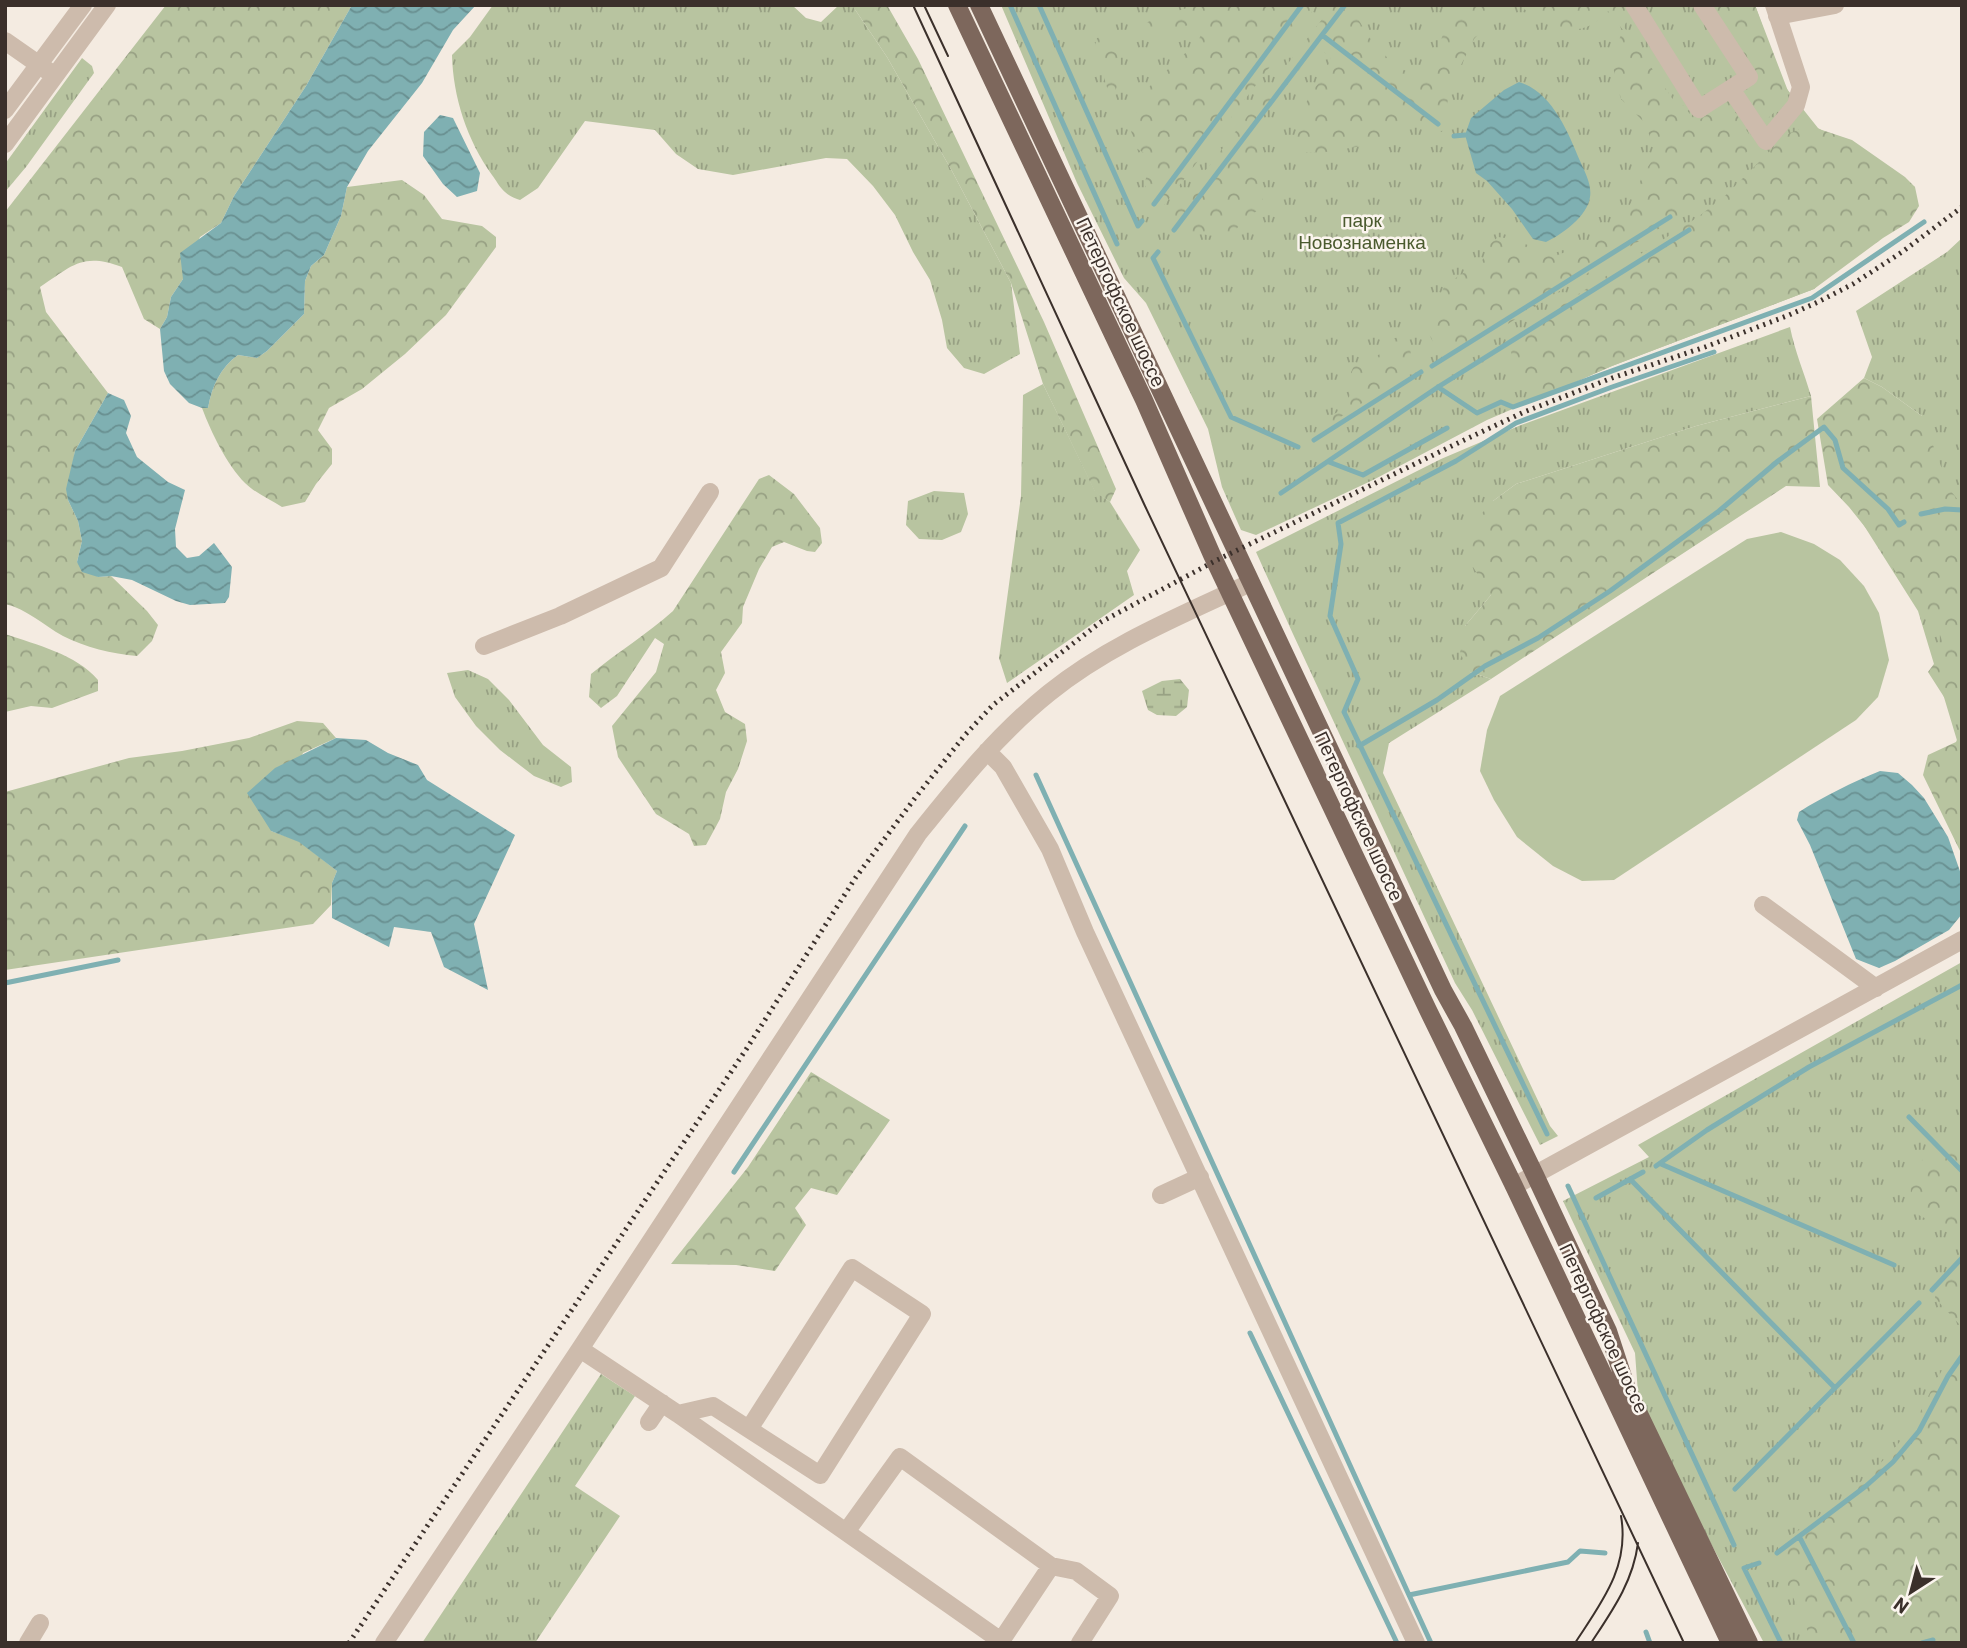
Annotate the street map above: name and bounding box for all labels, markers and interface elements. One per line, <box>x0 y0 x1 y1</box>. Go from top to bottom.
park label: парк Новознаменка <box>1298 208 1426 253</box>
street label: Петергофское шоссе <box>1072 213 1171 390</box>
street label: Петергофское шоссе <box>1310 727 1409 904</box>
street label: Петергофское шоссе <box>1555 1239 1654 1416</box>
north arrow <box>1876 1557 1946 1627</box>
text: N <box>1889 1593 1913 1619</box>

